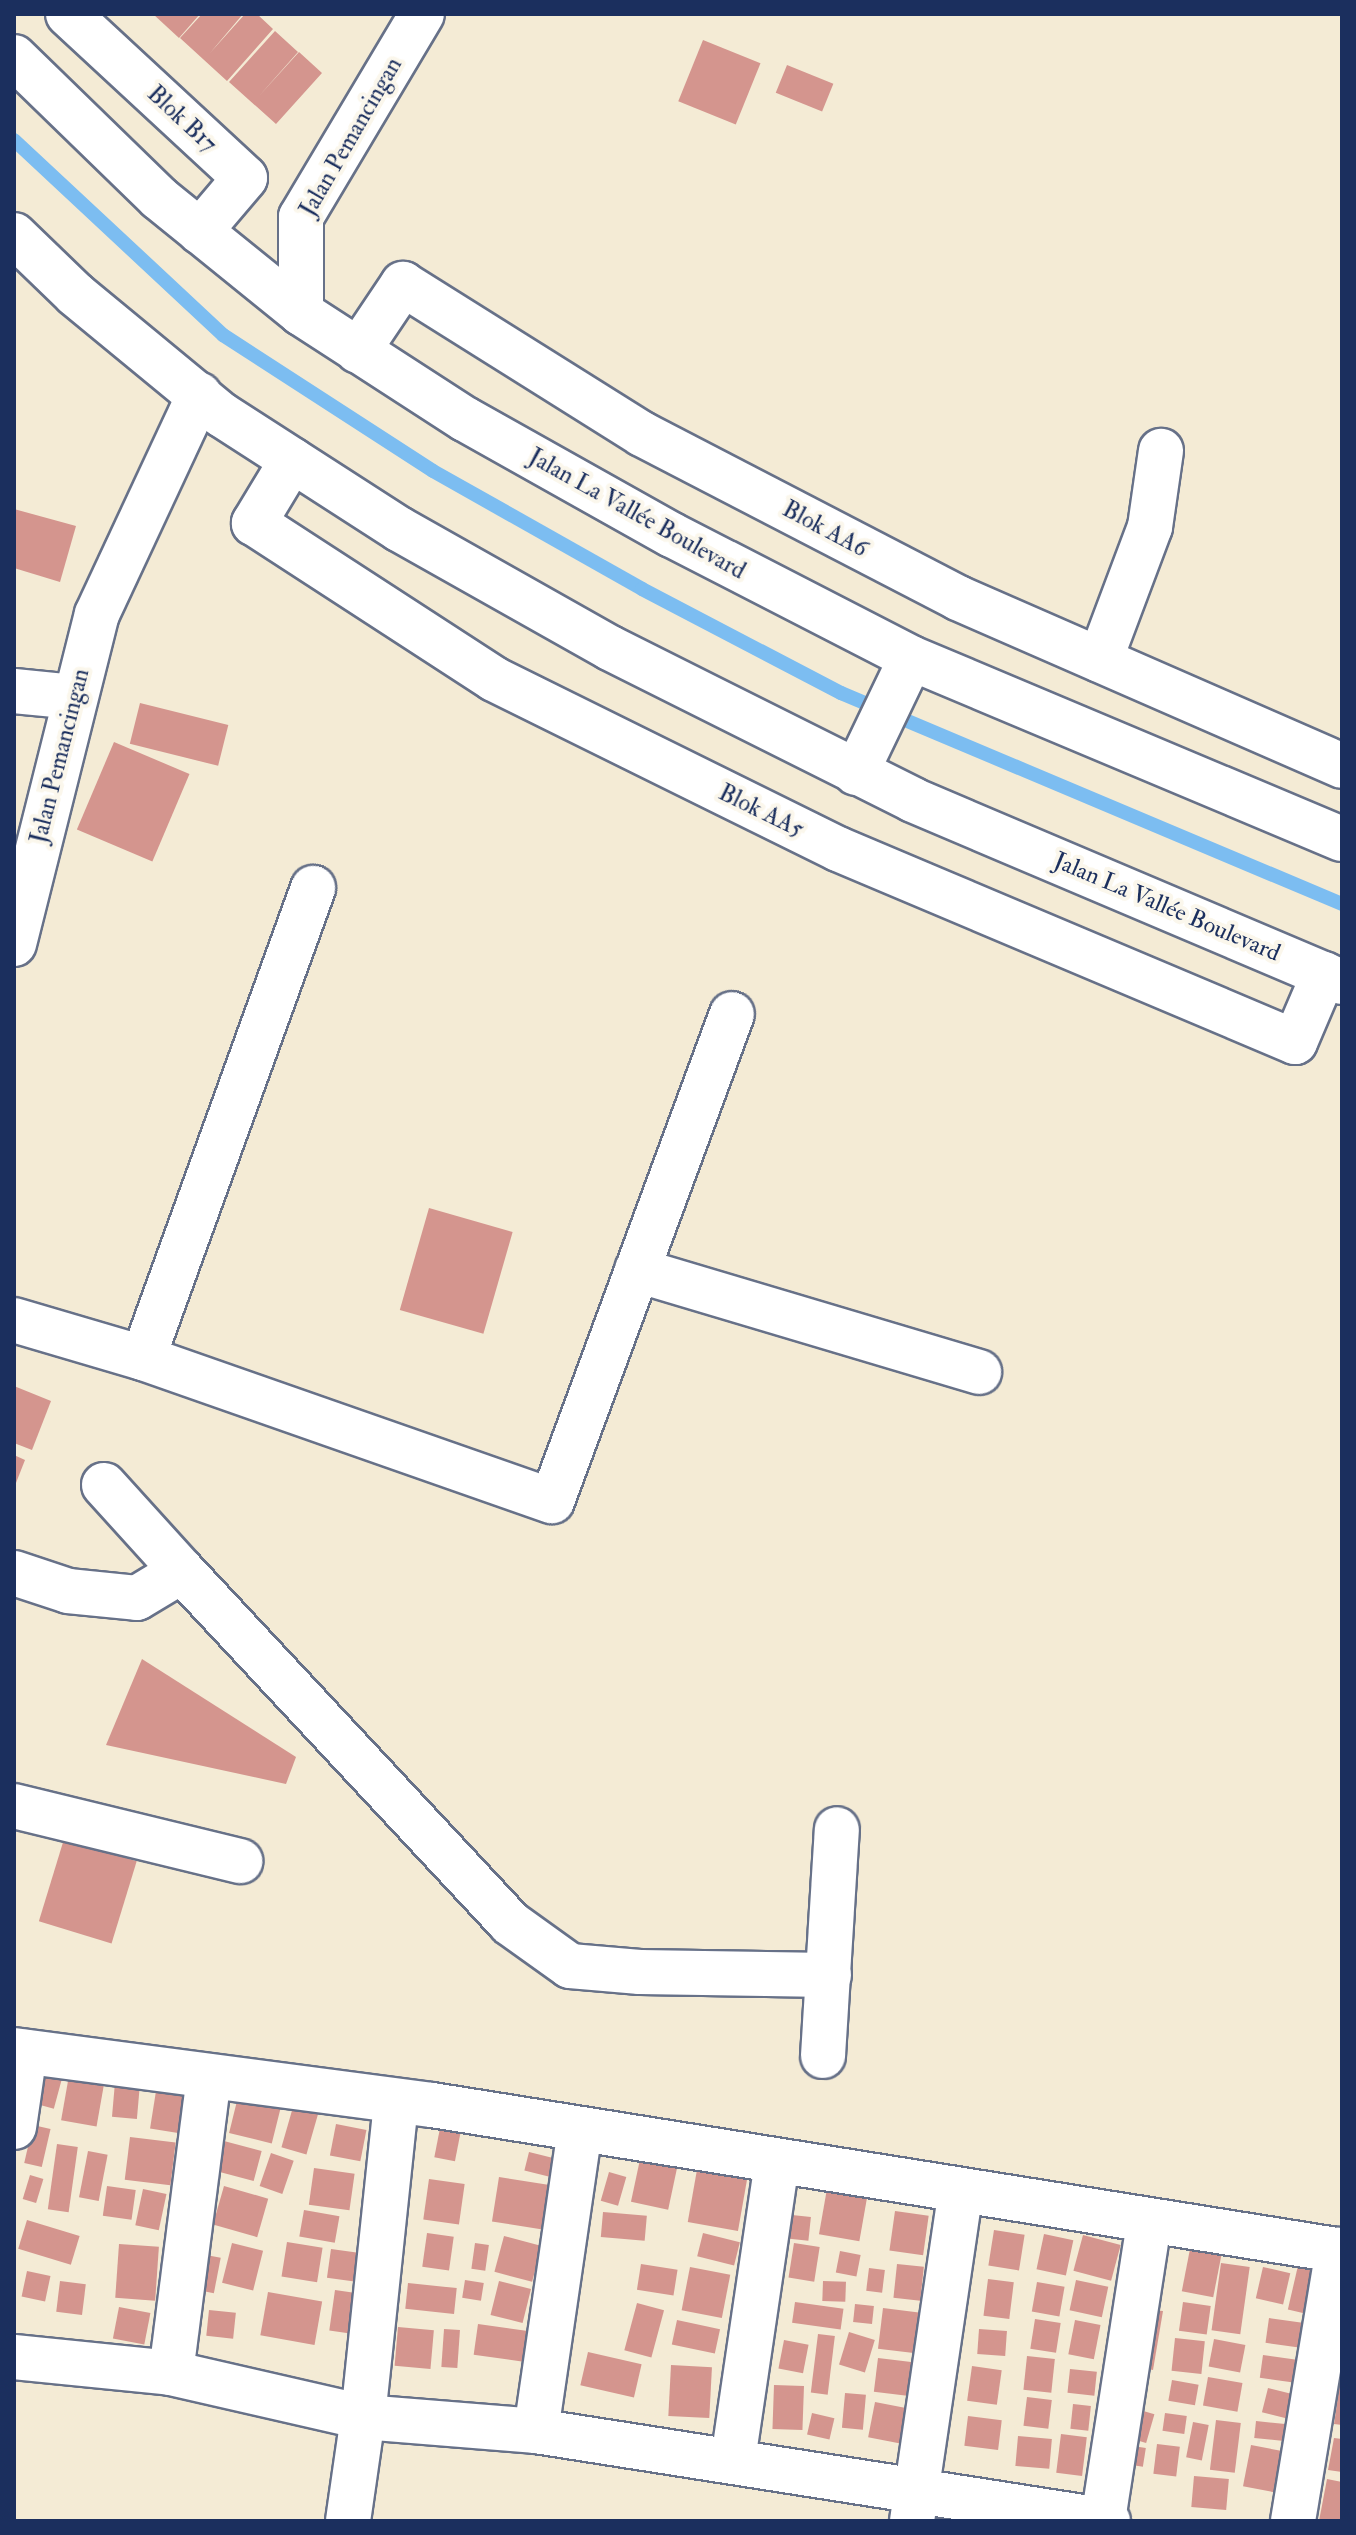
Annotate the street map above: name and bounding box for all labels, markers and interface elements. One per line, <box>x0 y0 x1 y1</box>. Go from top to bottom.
street label: Jalan Pemancingan <box>294 52 408 222</box>
street label: Blok B17 <box>141 79 223 159</box>
street label: Jalan La Vallée Boulevard <box>524 442 750 586</box>
street label: Blok AA6 <box>778 495 872 563</box>
street label: Jalan Pemancingan <box>24 666 96 846</box>
street label: Blok AA5 <box>714 778 808 844</box>
street label: Jalan La Vallée Boulevard <box>1049 846 1285 968</box>

